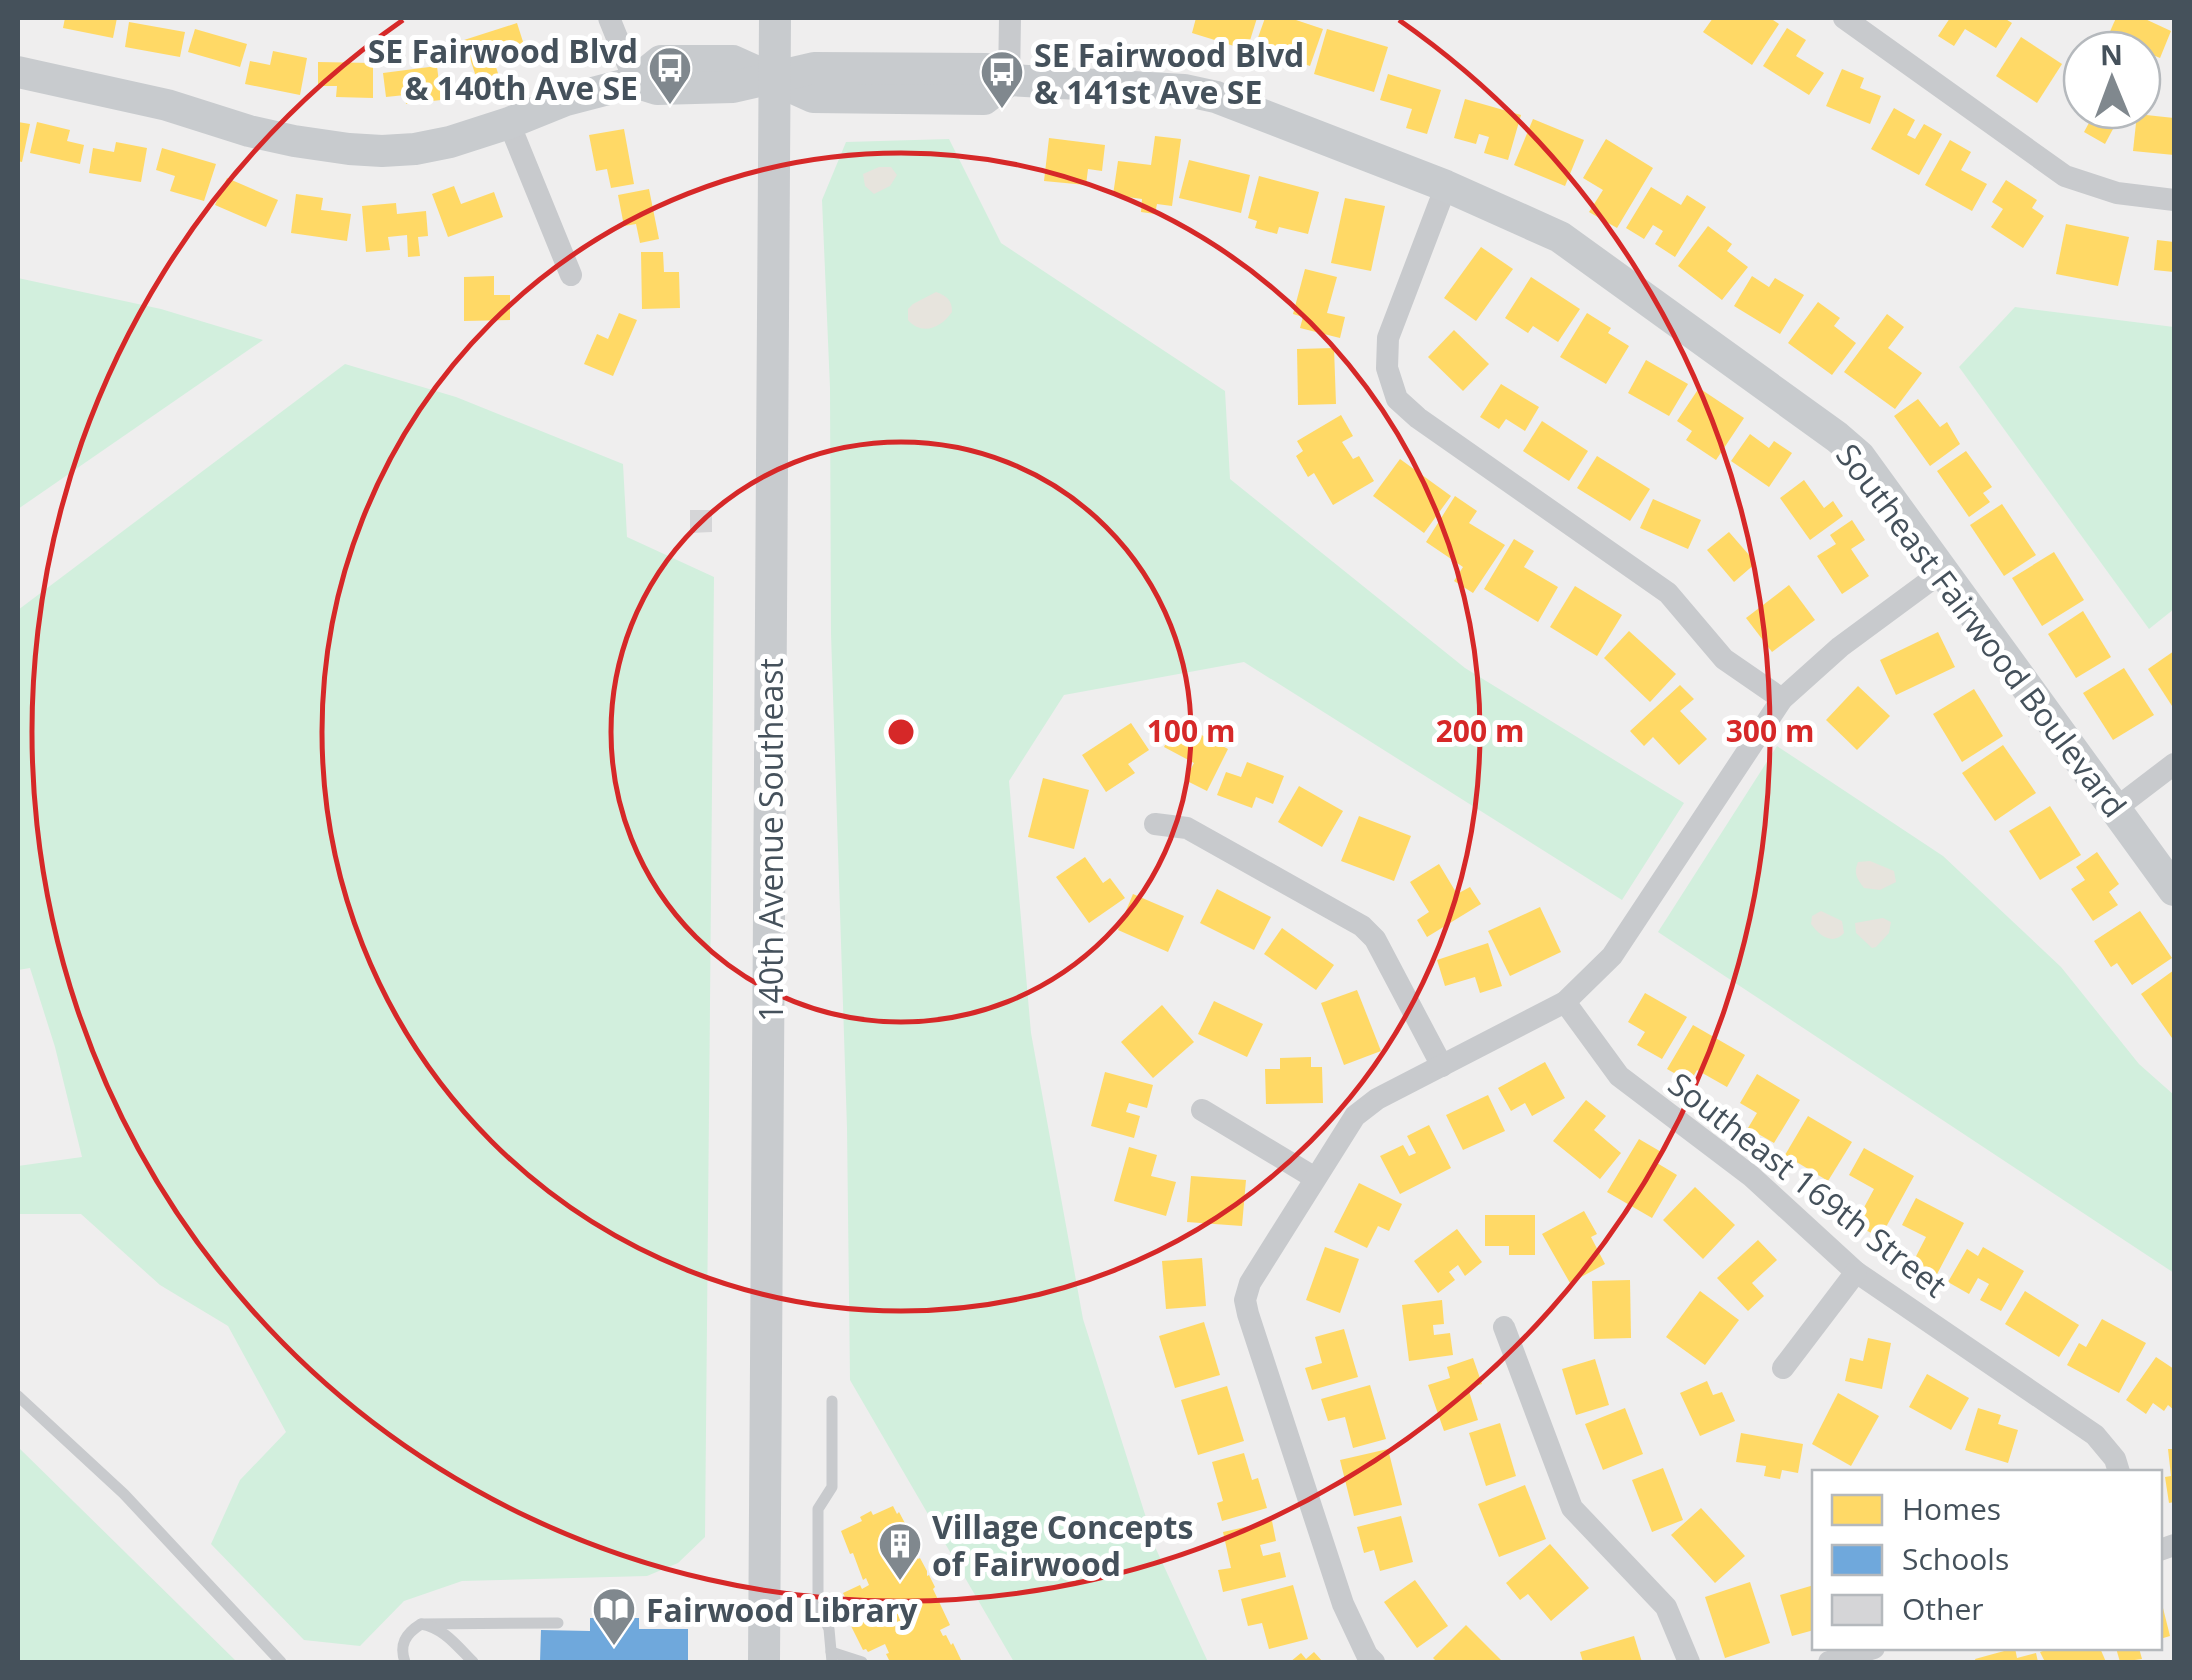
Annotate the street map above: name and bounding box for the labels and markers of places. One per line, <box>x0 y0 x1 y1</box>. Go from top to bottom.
place label: SE Fairwood Blvd & 140th Ave SE <box>368 29 638 109</box>
place label: SE Fairwood Blvd & 141st Ave SE <box>1034 33 1304 113</box>
bus stop icon: SE Fairwood Blvd & 140th Ave SE <box>647 45 693 106</box>
bus stop icon: SE Fairwood Blvd & 141st Ave SE <box>979 49 1025 110</box>
centre of rings <box>883 714 919 750</box>
place label: Village Concepts of Fairwood <box>932 1505 1193 1585</box>
building icon: Village Concepts of Fairwood <box>877 1521 923 1582</box>
library icon: Fairwood Library <box>591 1586 637 1647</box>
place label: Fairwood Library <box>646 1588 918 1631</box>

